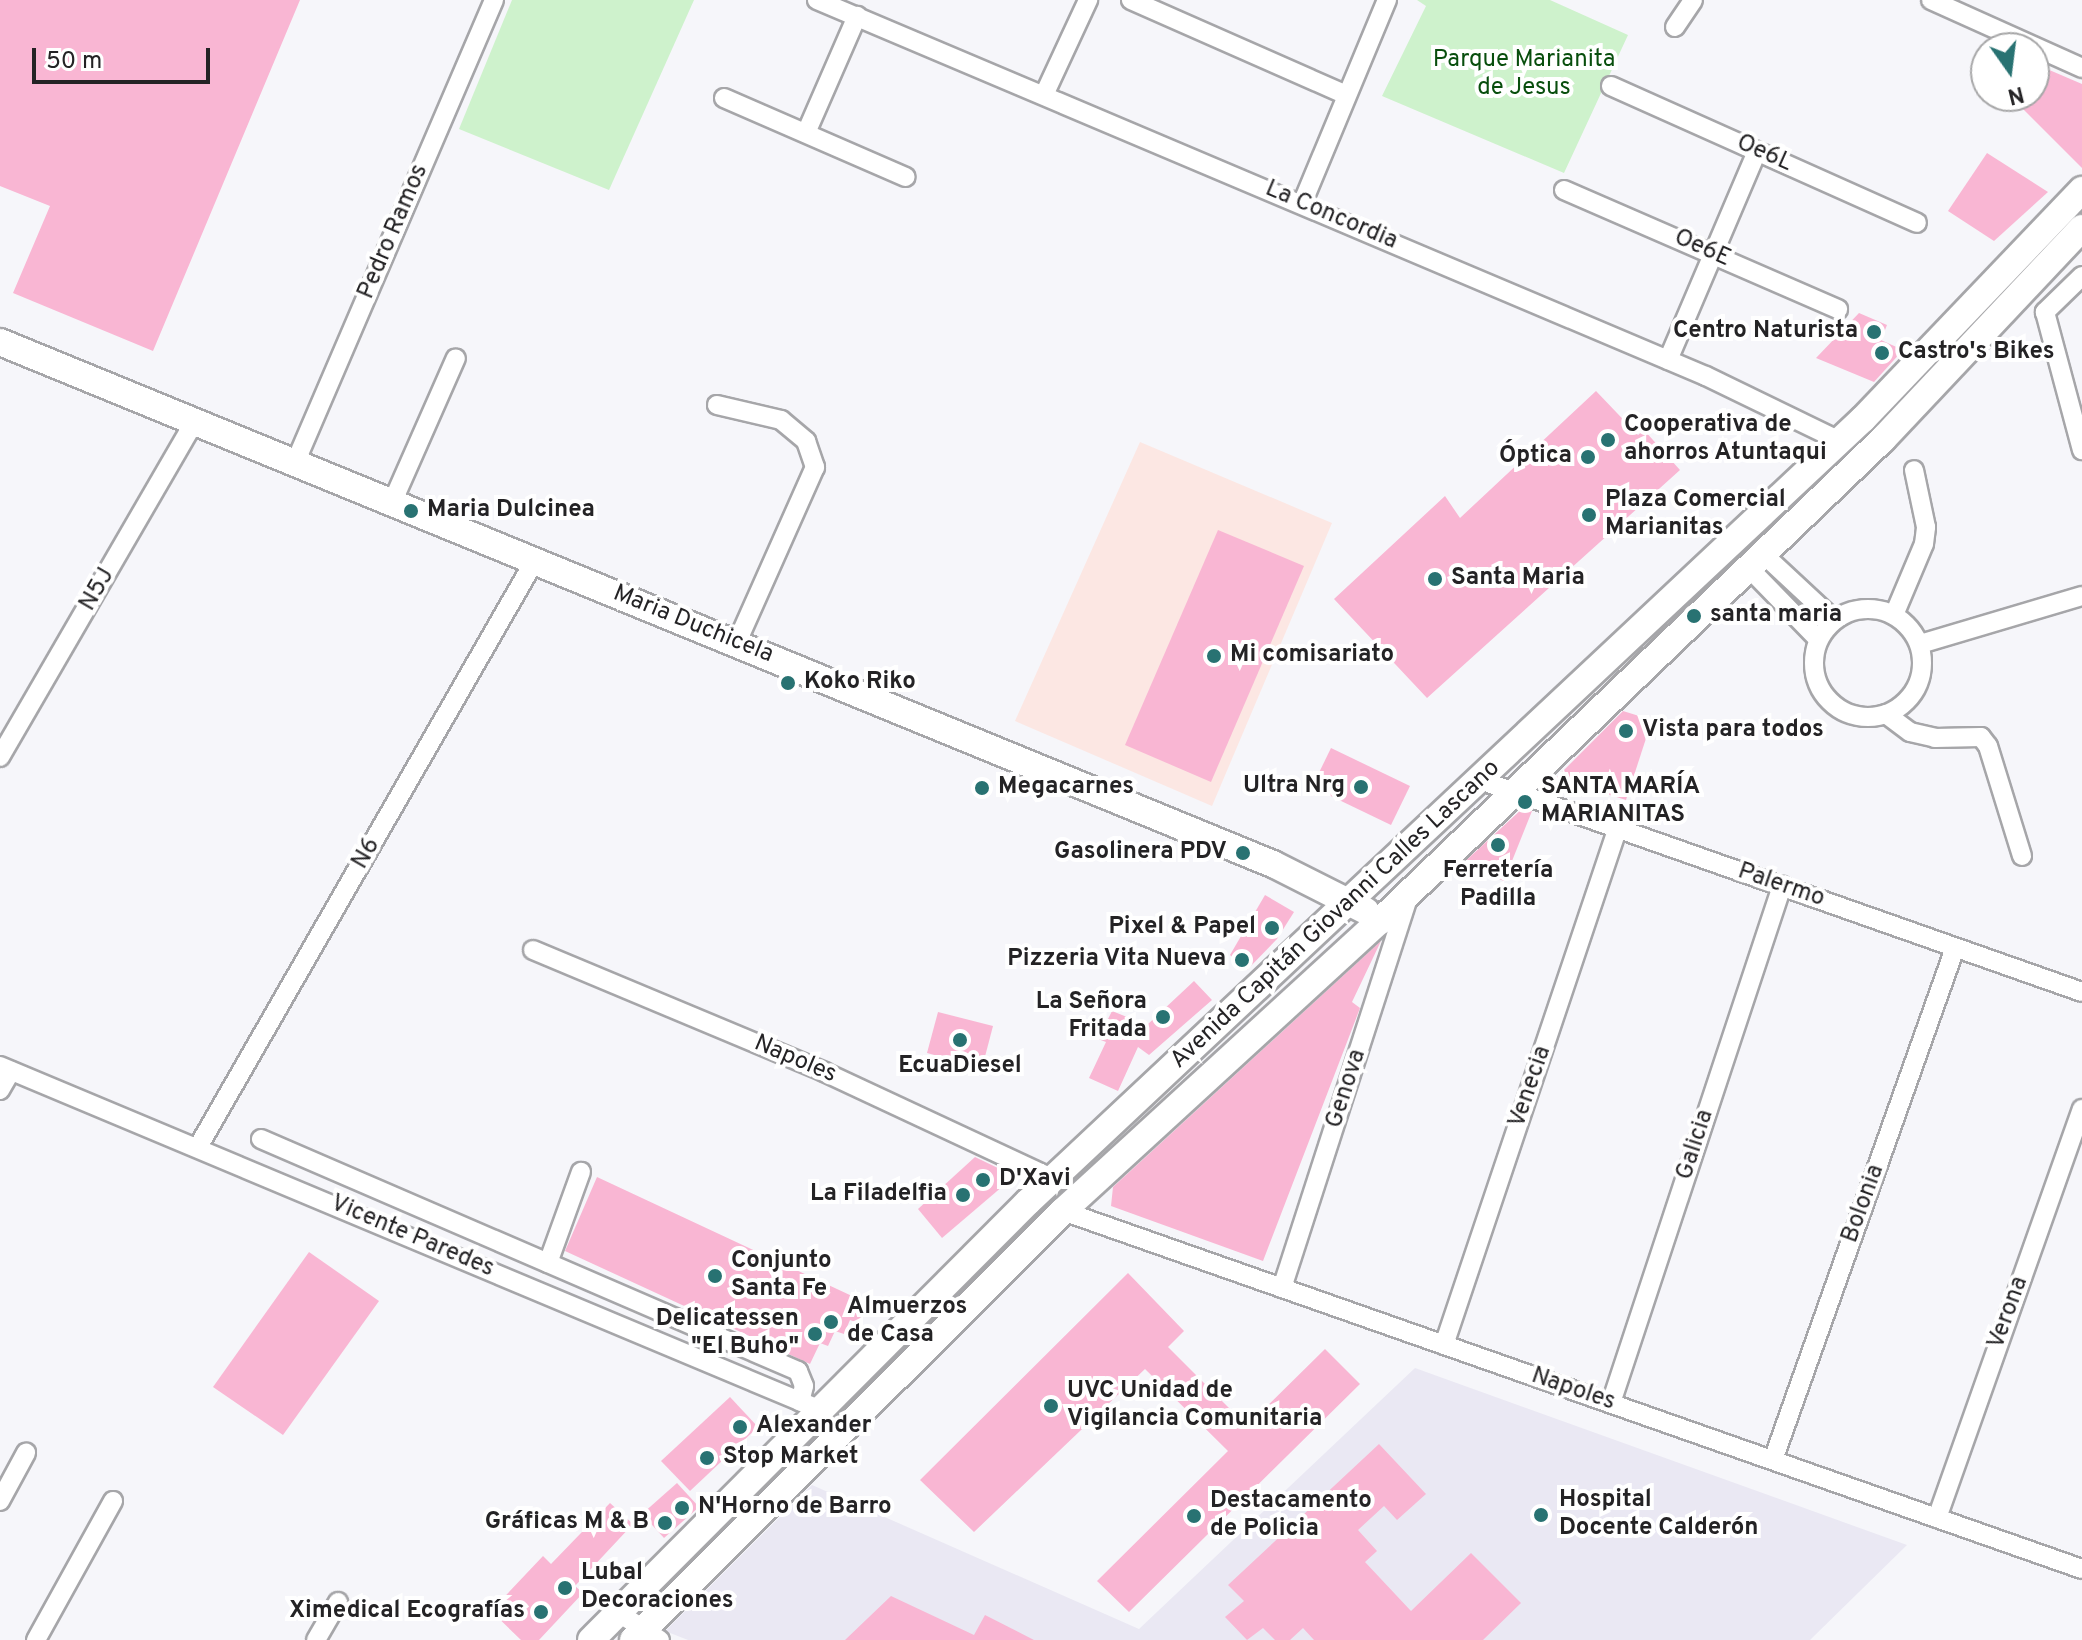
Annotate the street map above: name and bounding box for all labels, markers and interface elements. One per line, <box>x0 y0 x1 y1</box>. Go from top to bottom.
scale bar <box>36 32 214 82</box>
north arrow <box>1970 32 2050 112</box>
text: 50 m <box>46 47 102 77</box>
park label: Parque Marianita de Jesus <box>1433 47 1615 103</box>
text: N <box>2005 79 2026 109</box>
street label: Oe6L <box>1732 129 1796 179</box>
street label: Pedro Ramos <box>353 160 435 304</box>
street label: La Concordia <box>1261 175 1401 257</box>
street label: Oe6E <box>1669 224 1735 274</box>
place label: Centro Naturista <box>1673 318 1858 346</box>
marker: Centro Naturista <box>1865 323 1883 341</box>
place label: Castro's Bikes <box>1898 339 2054 367</box>
marker: Castro's Bikes <box>1873 344 1891 362</box>
place label: Cooperativa de ahorros Atuntaqui <box>1624 412 1828 468</box>
marker: Cooperativa de ahorros Atuntaqui <box>1599 431 1617 449</box>
place label: Óptica <box>1499 443 1572 471</box>
marker: Óptica <box>1579 448 1597 466</box>
place label: Plaza Comercial Marianitas <box>1605 487 1786 543</box>
place label: Maria Dulcinea <box>427 497 595 525</box>
marker: Maria Dulcinea <box>402 502 420 520</box>
marker: Plaza Comercial Marianitas <box>1580 506 1598 524</box>
street label: N5J <box>74 563 122 617</box>
place label: Santa Maria <box>1451 565 1585 593</box>
marker: Santa Maria <box>1426 570 1444 588</box>
street label: Maria Duchicela <box>609 580 777 670</box>
place label: santa maria <box>1710 602 1842 630</box>
marker: santa maria <box>1685 607 1703 625</box>
place label: Mi comisariato <box>1230 642 1394 670</box>
marker: Mi comisariato <box>1205 647 1223 665</box>
place label: Koko Riko <box>804 669 916 697</box>
marker: Koko Riko <box>779 674 797 692</box>
place label: Vista para todos <box>1642 717 1824 745</box>
marker: Vista para todos <box>1617 722 1635 740</box>
street label: Avenida Capitán Giovanni Calles Lascano <box>1165 755 1507 1075</box>
place label: Ultra Nrg <box>1243 773 1345 801</box>
place label: Megacarnes <box>998 774 1134 802</box>
place label: SANTA MARÍA MARIANITAS <box>1541 774 1701 830</box>
marker: Ultra Nrg <box>1352 778 1370 796</box>
marker: Megacarnes <box>973 779 991 797</box>
marker: SANTA MARÍA MARIANITAS <box>1516 793 1534 811</box>
street label: N6 <box>347 833 387 875</box>
marker: Ferretería Padilla <box>1489 836 1507 854</box>
place label: Gasolinera PDV <box>1054 839 1227 867</box>
marker: Gasolinera PDV <box>1234 844 1252 862</box>
place label: Ferretería Padilla <box>1443 858 1553 914</box>
street label: Palermo <box>1734 858 1828 914</box>
place label: Pixel & Papel <box>1109 914 1256 942</box>
marker: Pixel & Papel <box>1263 919 1281 937</box>
place label: Pizzeria Vita Nueva <box>1006 946 1226 974</box>
marker: Pizzeria Vita Nueva <box>1233 951 1251 969</box>
place label: La Señora Fritada <box>1036 989 1147 1045</box>
marker: La Señora Fritada <box>1154 1008 1172 1026</box>
street label: Napoles <box>749 1030 841 1090</box>
marker: EcuaDiesel <box>951 1031 969 1049</box>
street label: Venecia <box>1504 1042 1558 1132</box>
street label: Genova <box>1321 1046 1373 1132</box>
place label: EcuaDiesel <box>898 1053 1022 1081</box>
street label: Galicia <box>1671 1106 1721 1184</box>
street label: Bolonia <box>1837 1161 1891 1247</box>
place label: D'Xavi <box>999 1166 1071 1194</box>
marker: D'Xavi <box>974 1171 992 1189</box>
place label: La Filadelfia <box>810 1181 947 1209</box>
marker: La Filadelfia <box>954 1186 972 1204</box>
street label: Vicente Paredes <box>326 1190 498 1284</box>
place label: Conjunto Santa Fe <box>731 1248 832 1304</box>
marker: Conjunto Santa Fe <box>706 1267 724 1285</box>
street label: Verona <box>1983 1273 2035 1353</box>
place label: Almuerzos de Casa <box>847 1294 967 1350</box>
place label: Delicatessen "El Buho" <box>656 1306 799 1362</box>
marker: Almuerzos de Casa <box>822 1313 840 1331</box>
marker: Delicatessen "El Buho" <box>806 1325 824 1343</box>
street label: Napoles <box>1527 1362 1619 1418</box>
place label: UVC Unidad de Vigilancia Comunitaria <box>1067 1378 1322 1434</box>
marker: UVC Unidad de Vigilancia Comunitaria <box>1042 1397 1060 1415</box>
place label: Alexander <box>756 1413 872 1441</box>
marker: Alexander <box>731 1418 749 1436</box>
place label: Stop Market <box>723 1444 858 1472</box>
marker: Stop Market <box>698 1449 716 1467</box>
place label: Hospital Docente Calderón <box>1559 1487 1758 1543</box>
place label: Destacamento de Policia <box>1210 1488 1372 1544</box>
place label: N'Horno de Barro <box>698 1494 892 1522</box>
marker: N'Horno de Barro <box>673 1499 691 1517</box>
marker: Hospital Docente Calderón <box>1530 1504 1552 1526</box>
marker: Destacamento de Policia <box>1185 1507 1203 1525</box>
place label: Gráficas M & B <box>485 1509 649 1537</box>
marker: Gráficas M & B <box>656 1514 674 1532</box>
place label: Lubal Decoraciones <box>581 1560 733 1616</box>
marker: Lubal Decoraciones <box>556 1579 574 1597</box>
place label: Ximedical Ecografías <box>289 1598 525 1626</box>
marker: Ximedical Ecografías <box>532 1603 550 1621</box>

